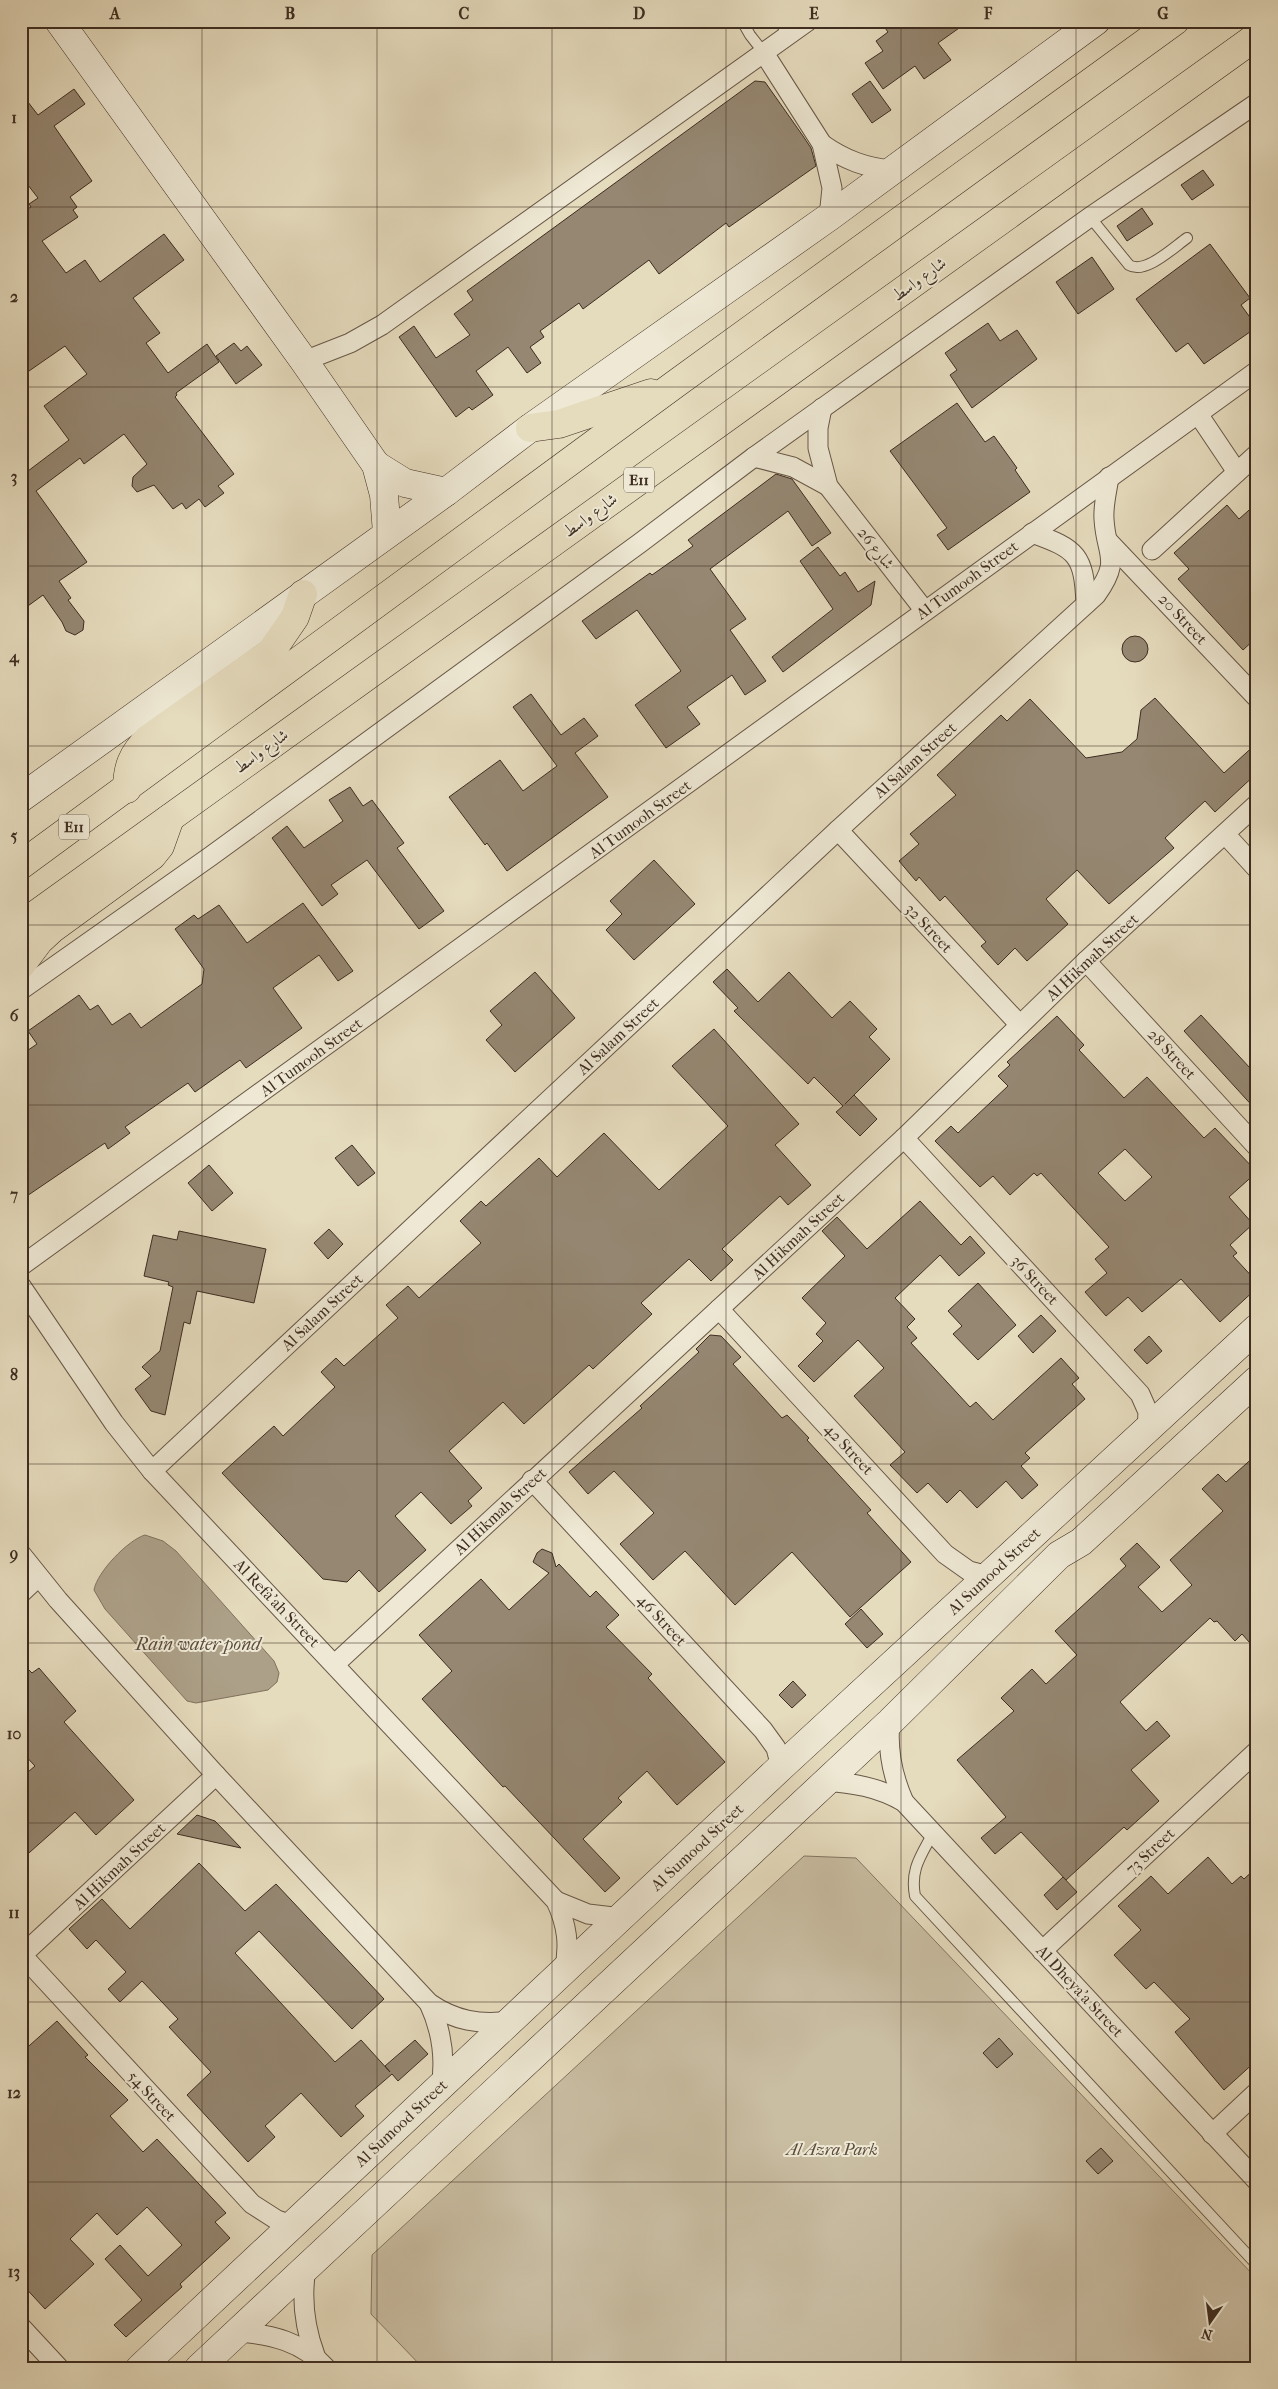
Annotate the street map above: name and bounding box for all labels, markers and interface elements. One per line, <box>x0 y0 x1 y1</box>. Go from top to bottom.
text: A <box>109 4 121 23</box>
text: B <box>285 4 295 23</box>
text: C <box>459 4 470 23</box>
text: D <box>633 4 645 23</box>
text: E <box>809 4 819 23</box>
text: F <box>983 4 993 23</box>
text: G <box>1157 4 1169 23</box>
text: 1 <box>11 108 17 127</box>
street label: شارع واسط <box>888 253 952 308</box>
text: 2 <box>10 287 18 306</box>
text: 3 <box>11 467 17 487</box>
road number: E11 <box>624 468 654 492</box>
street label: شارع واسط <box>559 489 623 544</box>
street label: شارع 26 <box>851 523 898 575</box>
street label: Al Tumooh Street <box>911 536 1022 624</box>
street label: 20 Street <box>1155 590 1212 649</box>
text: 4 <box>8 647 20 667</box>
street label: Al Salam Street <box>869 718 960 803</box>
street label: شارع واسط <box>230 725 294 780</box>
street label: Al Tumooh Street <box>584 775 695 863</box>
road number: E11 <box>59 814 89 840</box>
text: 5 <box>11 826 18 845</box>
street label: 32 Street <box>901 899 957 957</box>
street label: Al Hikmah Street <box>1041 909 1142 1005</box>
street label: Al Salam Street <box>573 993 663 1079</box>
text: 6 <box>10 1006 19 1025</box>
street label: Al Tumooh Street <box>255 1013 366 1101</box>
street label: 28 Street <box>1144 1025 1200 1083</box>
text: 7 <box>9 1185 18 1204</box>
street label: Al Hikmah Street <box>747 1188 848 1284</box>
street label: 36 Street <box>1007 1251 1063 1309</box>
street label: Al Salam Street <box>277 1269 367 1355</box>
text: 8 <box>10 1365 18 1384</box>
street label: 42 Street <box>820 1419 878 1479</box>
street label: Al Hikmah Street <box>449 1463 550 1559</box>
street label: Al Sumood Street <box>943 1523 1044 1619</box>
text: 9 <box>9 1544 18 1564</box>
street label: Al Refa'ah Street <box>229 1554 324 1651</box>
street label: 46 Street <box>633 1590 691 1650</box>
water label: Rain water pond <box>135 1634 263 1655</box>
text: 10 <box>7 1724 21 1743</box>
street label: Al Sumood Street <box>646 1799 747 1895</box>
street label: Al Hikmah Street <box>68 1818 169 1914</box>
street label: 73 Street <box>1122 1823 1179 1878</box>
text: 11 <box>8 1903 20 1922</box>
street label: Al Dheya'a Street <box>1032 1940 1128 2041</box>
street label: 54 Street <box>124 2067 180 2125</box>
street label: Al Sumood Street <box>350 2075 451 2171</box>
text: 12 <box>7 2083 21 2102</box>
park label: Al Azra Park <box>784 2140 878 2159</box>
text: 13 <box>8 2262 20 2282</box>
north arrow <box>1186 2296 1236 2346</box>
text: N <box>1199 2325 1214 2344</box>

